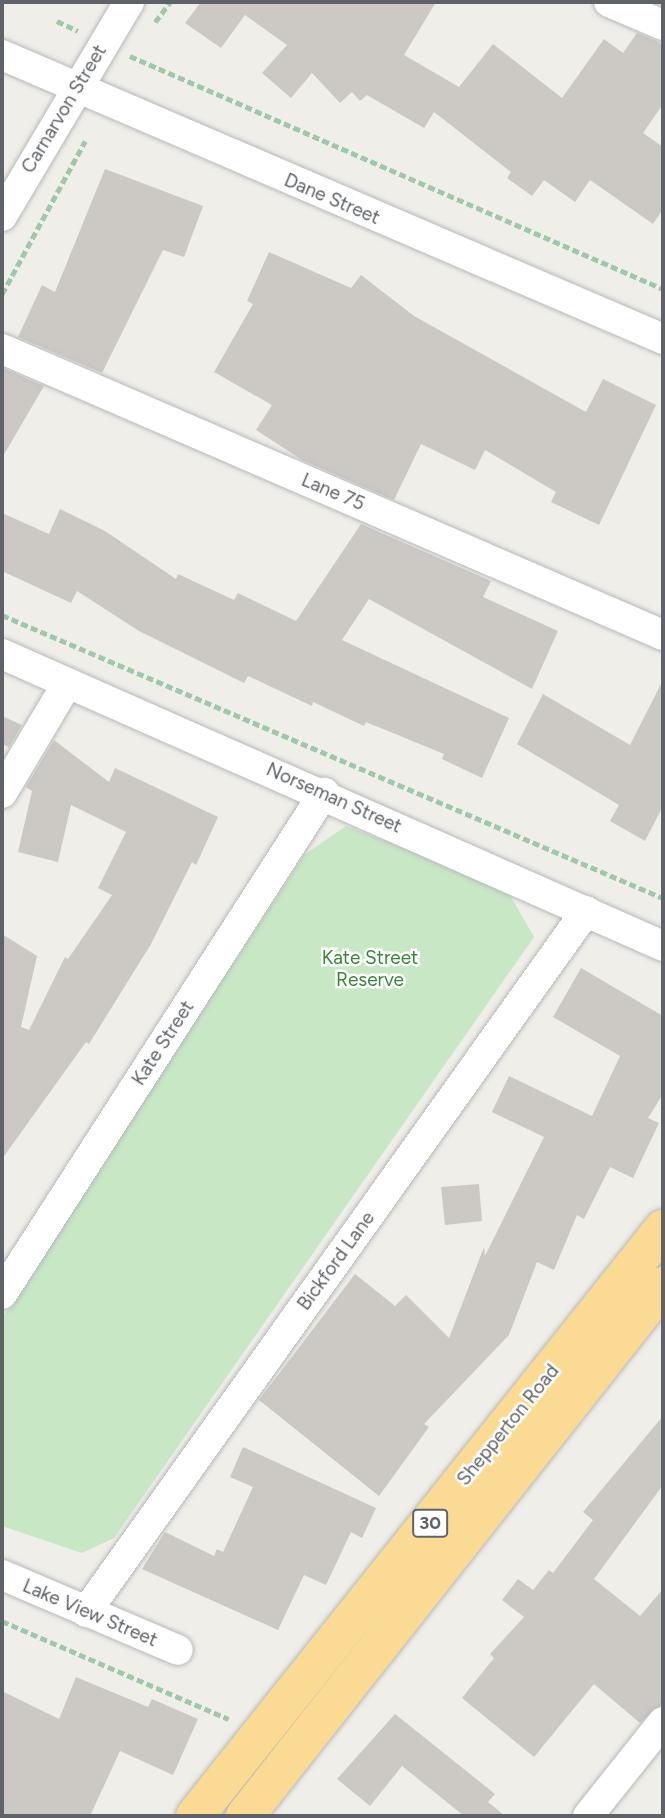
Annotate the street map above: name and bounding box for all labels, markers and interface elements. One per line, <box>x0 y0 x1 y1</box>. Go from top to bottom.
street label: Carnarvon Street <box>17 41 111 177</box>
street label: Dane Street <box>281 169 383 229</box>
street label: Lane 75 <box>298 469 368 515</box>
street label: Norseman Street <box>263 758 405 838</box>
park label: Kate Street Reserve <box>322 947 418 991</box>
street label: Kate Street <box>127 996 199 1090</box>
street label: Bickford Lane <box>293 1207 379 1315</box>
street label: Shepperton Road <box>452 1360 564 1490</box>
road number: 30 <box>411 1508 449 1538</box>
street label: Lake View Street <box>19 1574 161 1652</box>

